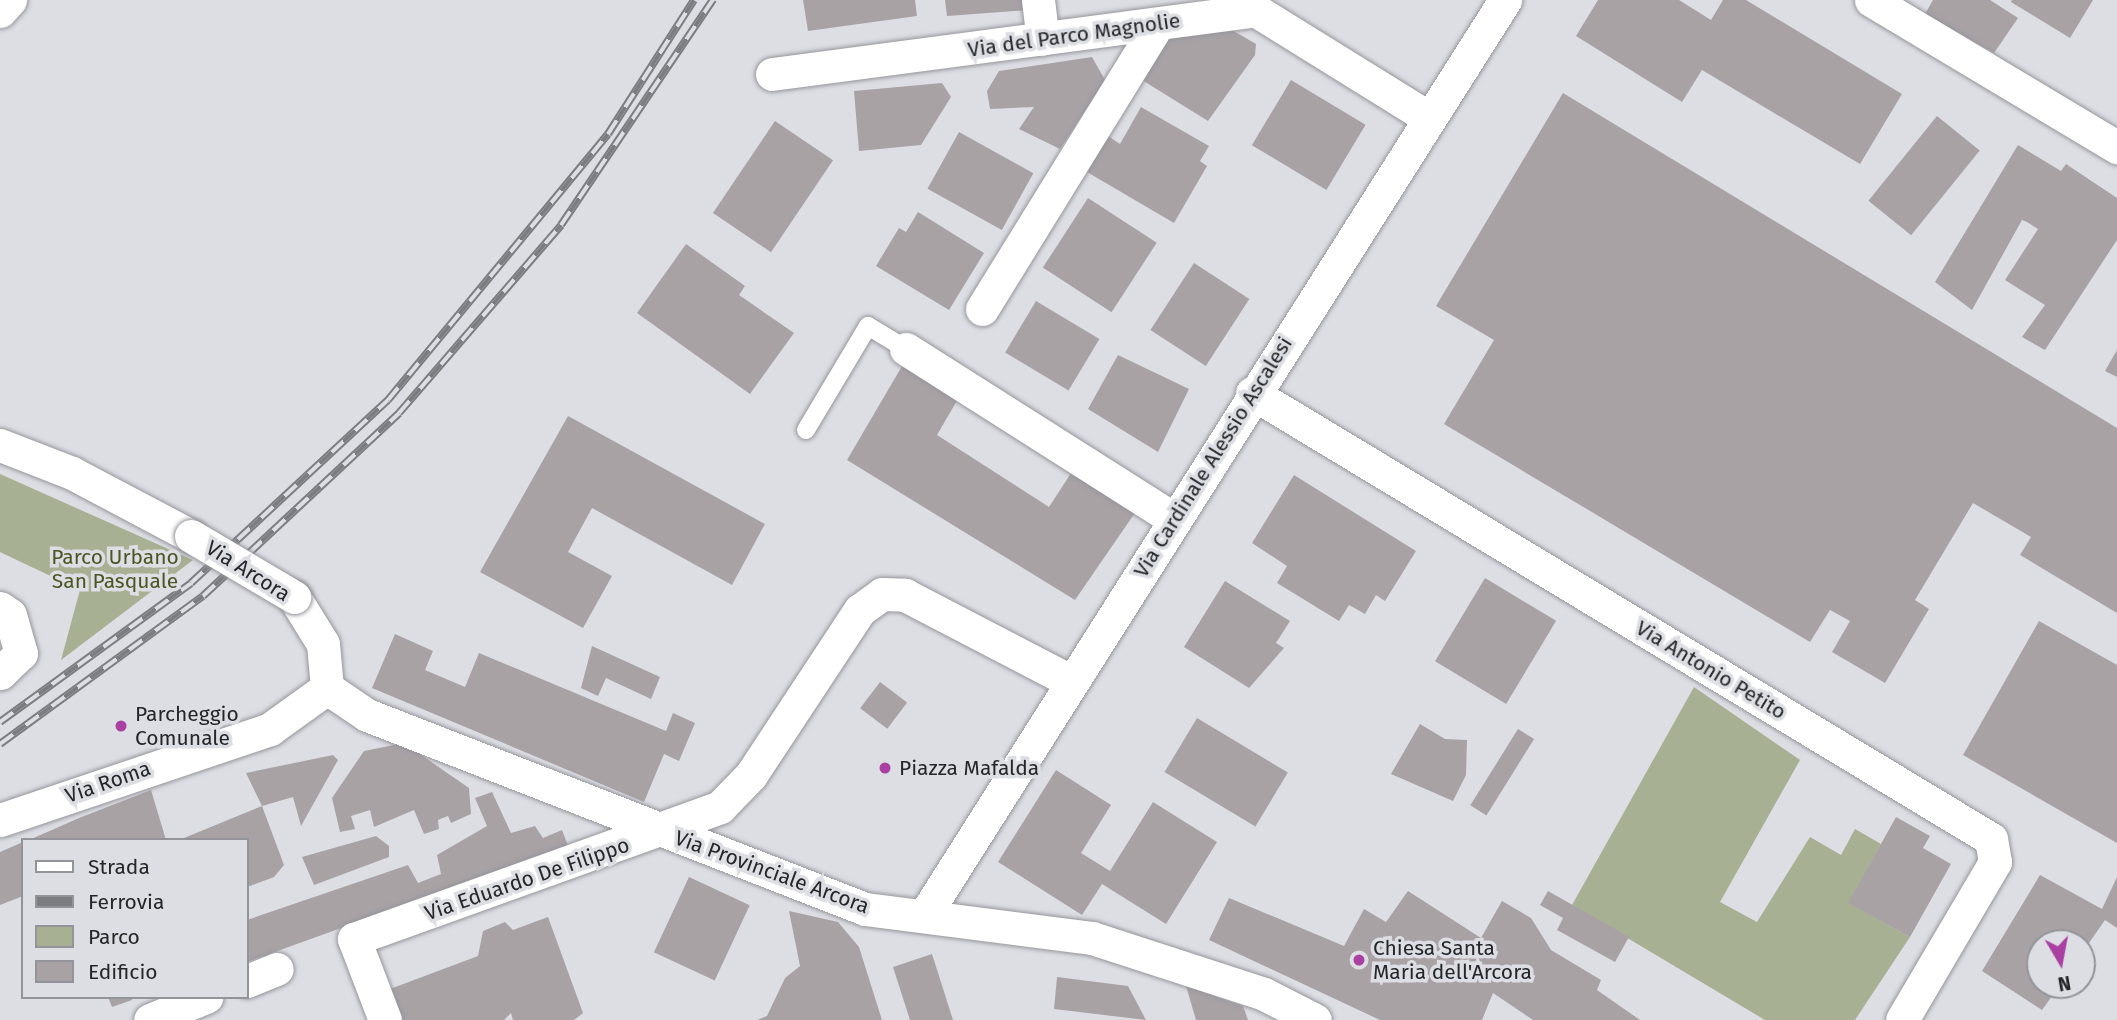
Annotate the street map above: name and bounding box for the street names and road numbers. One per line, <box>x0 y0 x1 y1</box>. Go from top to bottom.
street label: Via del Parco Magnolie <box>966 8 1182 62</box>
street label: Via Cardinale Alessio Ascalesi <box>1128 332 1298 582</box>
street label: Via Arcora <box>201 535 295 607</box>
street label: Via Antonio Petito <box>1631 615 1791 725</box>
street label: Via Roma <box>62 756 154 808</box>
street label: Via Provinciale Arcora <box>671 825 873 919</box>
street label: Via Eduardo De Filippo <box>421 832 633 926</box>

